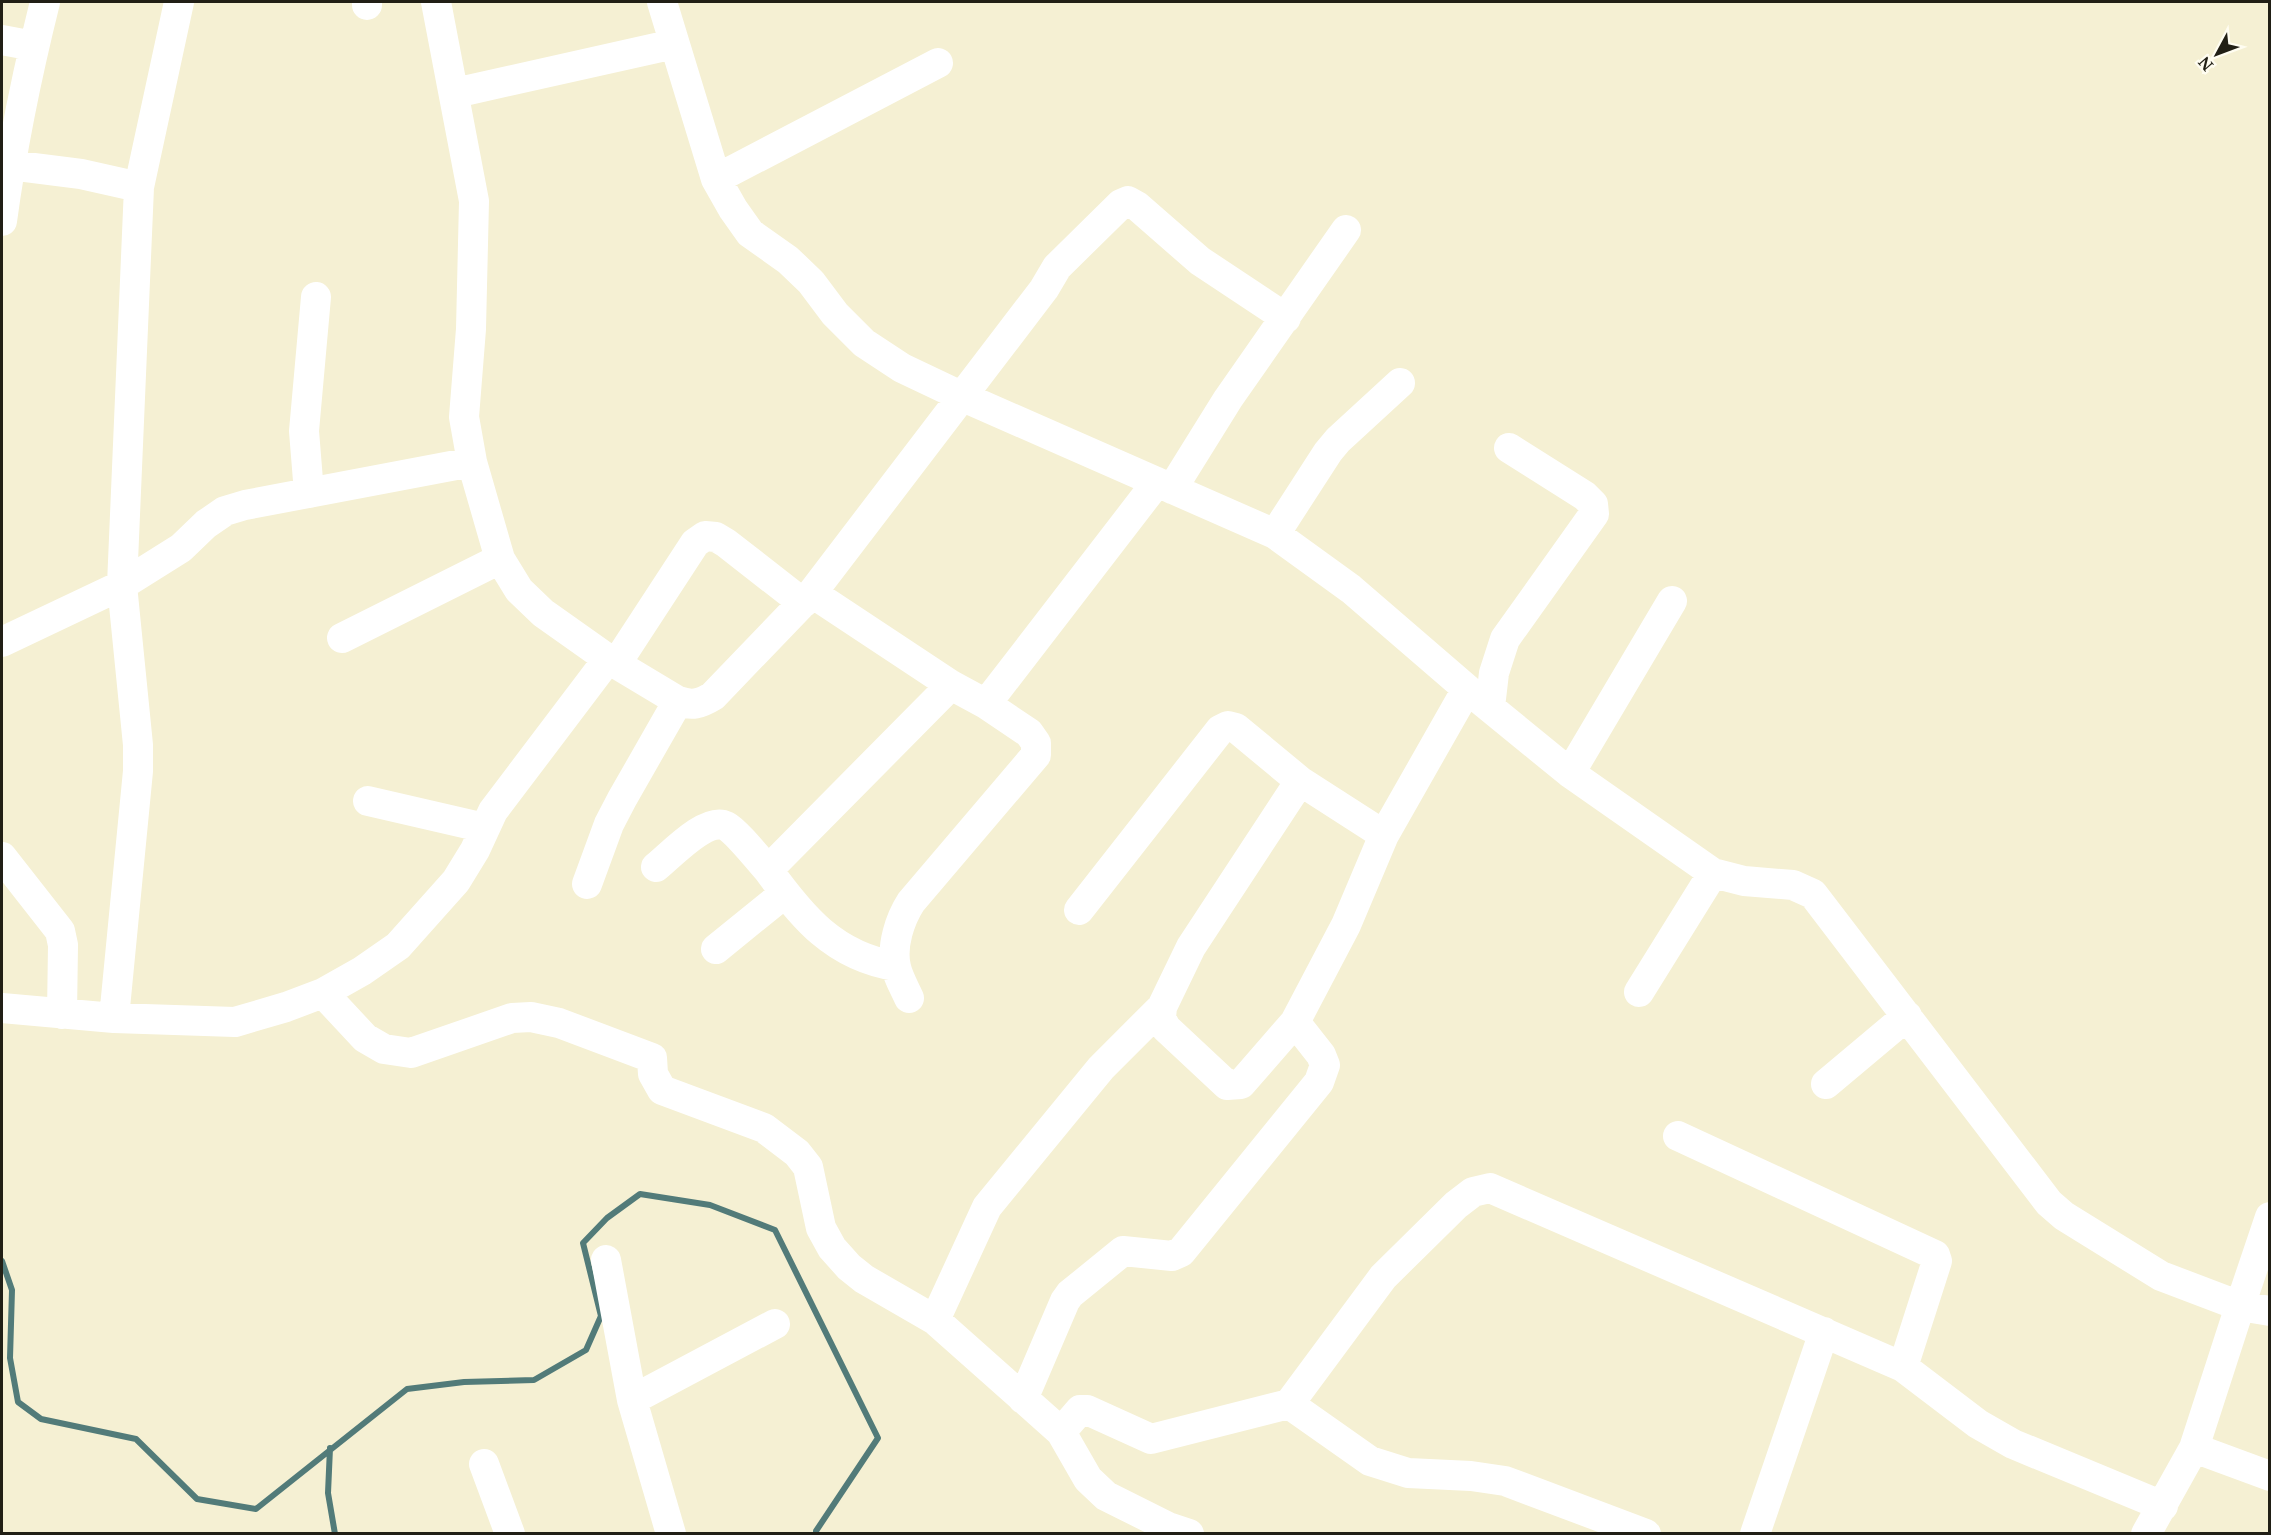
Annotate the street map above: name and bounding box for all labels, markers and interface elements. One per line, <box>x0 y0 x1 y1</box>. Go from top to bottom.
north arrow <box>2187 24 2247 84</box>
text: N <box>2193 52 2218 76</box>

